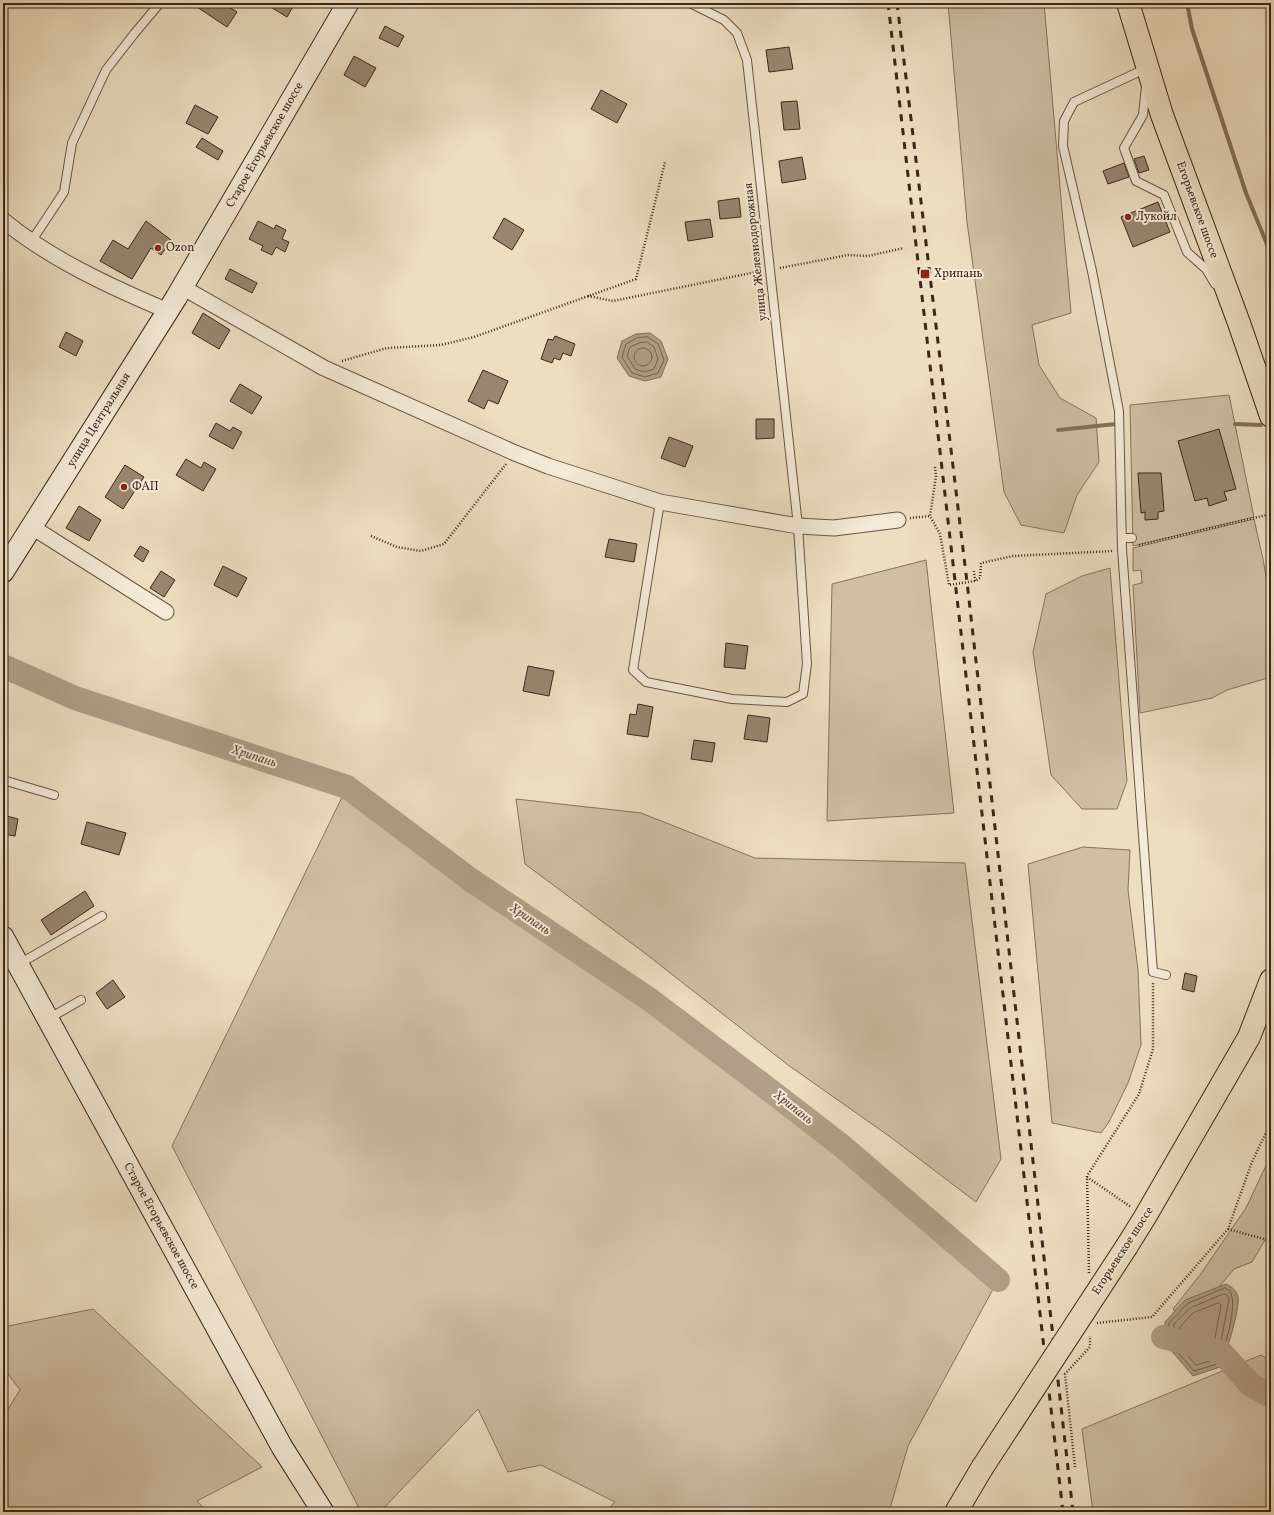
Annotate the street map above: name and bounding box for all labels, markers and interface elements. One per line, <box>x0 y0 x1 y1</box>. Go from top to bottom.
street label: Старое Егорьевское шоссе <box>222 79 308 211</box>
street label: Егорьевское шоссе <box>1172 159 1222 261</box>
street label: улица Железнодорожная <box>741 182 771 322</box>
place label: Лукойл <box>1136 209 1177 225</box>
marker: Лукойл <box>1123 212 1133 222</box>
place label: Ozon <box>166 240 194 256</box>
marker: Ozon <box>153 243 163 253</box>
place label: Хрипань <box>934 266 983 282</box>
marker: Хрипань <box>919 268 931 280</box>
street label: улица Центральная <box>63 370 135 470</box>
place label: ФАП <box>132 479 159 495</box>
marker: ФАП <box>119 482 129 492</box>
water label: Хрипань <box>229 741 279 773</box>
water label: Хрипань <box>505 899 555 941</box>
water label: Хрипань <box>769 1086 817 1130</box>
street label: Старое Егорьевское шоссе <box>119 1160 203 1292</box>
street label: Егорьевское шоссе <box>1089 1204 1158 1298</box>

